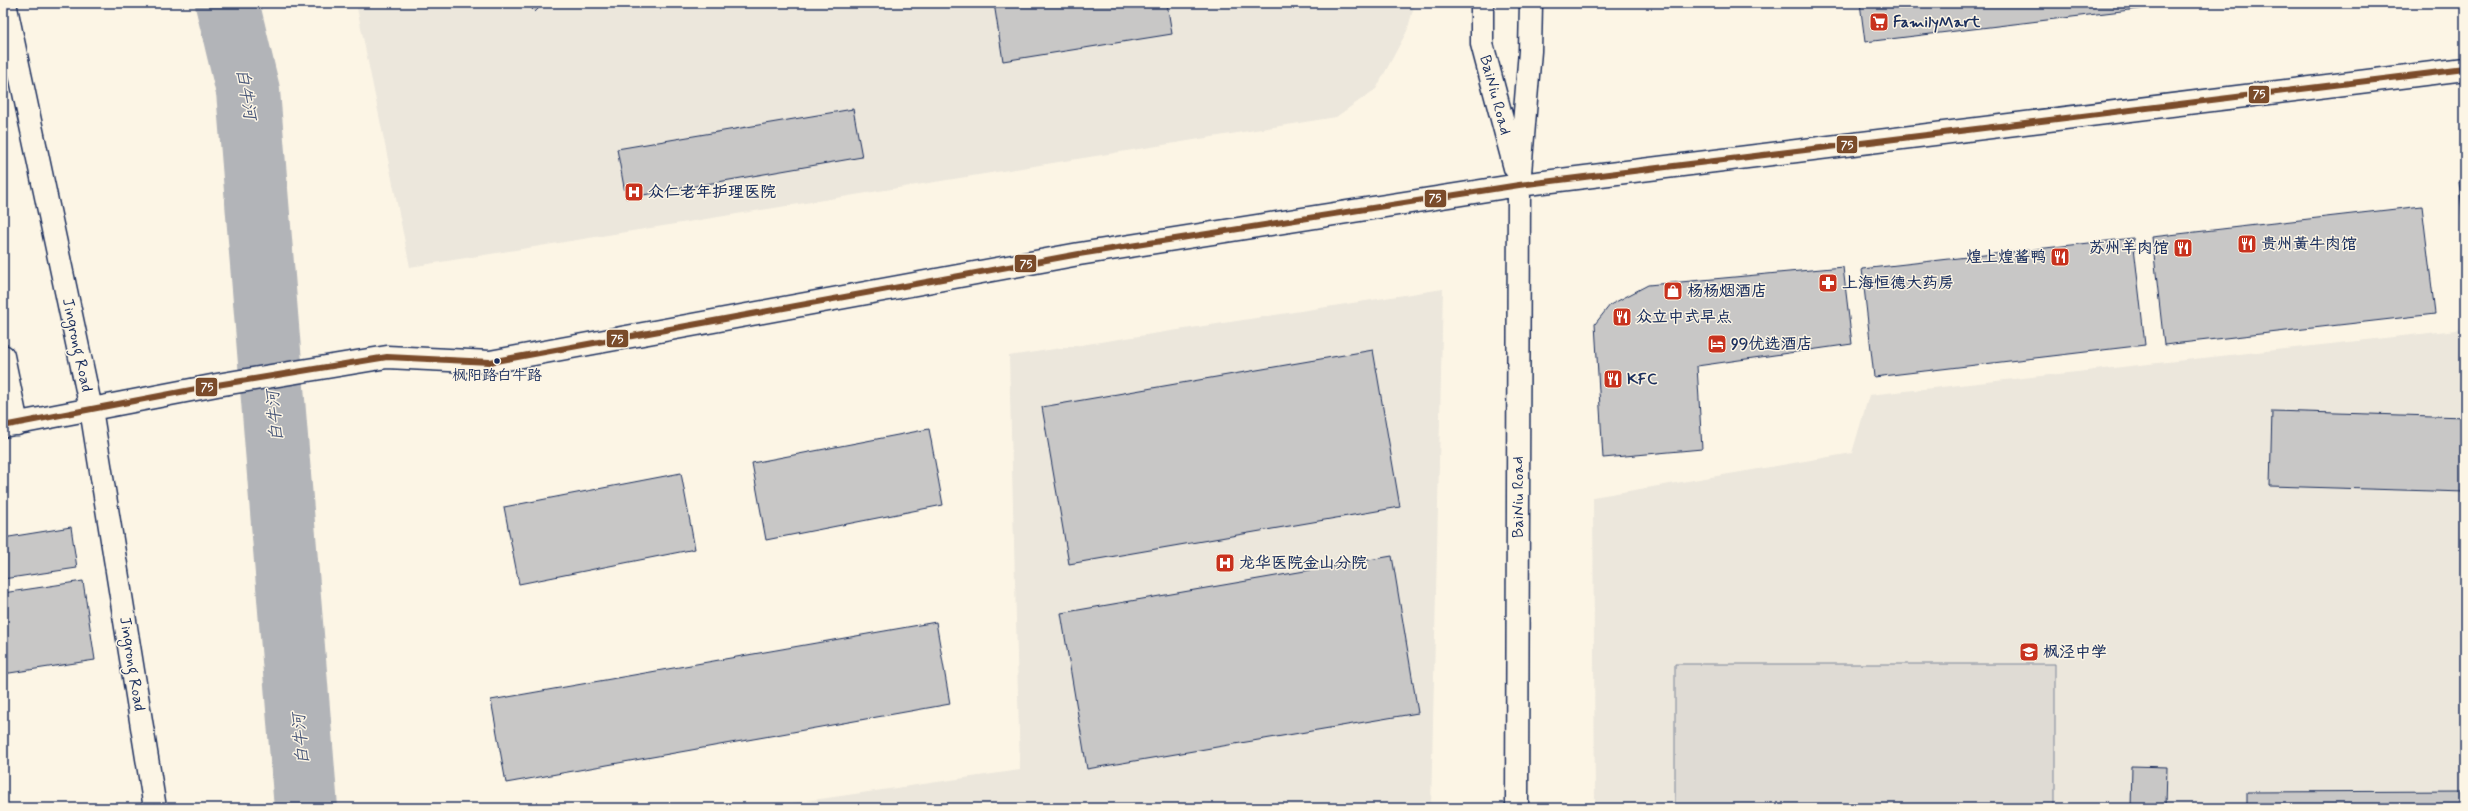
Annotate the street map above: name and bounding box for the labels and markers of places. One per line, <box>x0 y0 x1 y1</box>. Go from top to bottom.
supermarket icon: FamilyMart <box>1868 11 1890 33</box>
place label: FamilyMart <box>1893 12 1981 33</box>
hospital icon: 众仁老年护理医院 <box>623 181 645 203</box>
place label: 众仁老年护理医院 <box>648 182 776 203</box>
restaurant icon: 贵州黄牛肉馆 <box>2236 233 2258 255</box>
place label: 贵州黄牛肉馆 <box>2261 234 2357 255</box>
restaurant icon: 苏州羊肉馆 <box>2172 237 2194 259</box>
place label: 苏州羊肉馆 <box>2089 238 2169 259</box>
restaurant icon: 煌上煌酱鸭 <box>2049 246 2071 268</box>
place label: 煌上煌酱鸭 <box>1966 247 2046 268</box>
pharmacy icon: 上海恒德大药房 <box>1817 272 1839 294</box>
place label: 上海恒德大药房 <box>1842 273 1954 294</box>
shop icon: 杨杨烟酒店 <box>1662 280 1684 302</box>
place label: 杨杨烟酒店 <box>1687 281 1767 302</box>
restaurant icon: 众立中式早点 <box>1611 306 1633 328</box>
place label: 众立中式早点 <box>1636 307 1732 328</box>
hotel icon: 99优选酒店 <box>1706 333 1728 355</box>
place label: 99优选酒店 <box>1731 334 1812 355</box>
marker: 枫阳路白牛路 <box>492 356 502 366</box>
place label: 枫阳路白牛路 <box>452 366 542 386</box>
restaurant icon: KFC <box>1602 368 1624 390</box>
place label: KFC <box>1627 369 1658 390</box>
hospital icon: 龙华医院金山分院 <box>1214 552 1236 574</box>
place label: 龙华医院金山分院 <box>1239 553 1367 574</box>
school or university icon: 枫泾中学 <box>2018 641 2040 663</box>
place label: 枫泾中学 <box>2043 642 2107 663</box>

